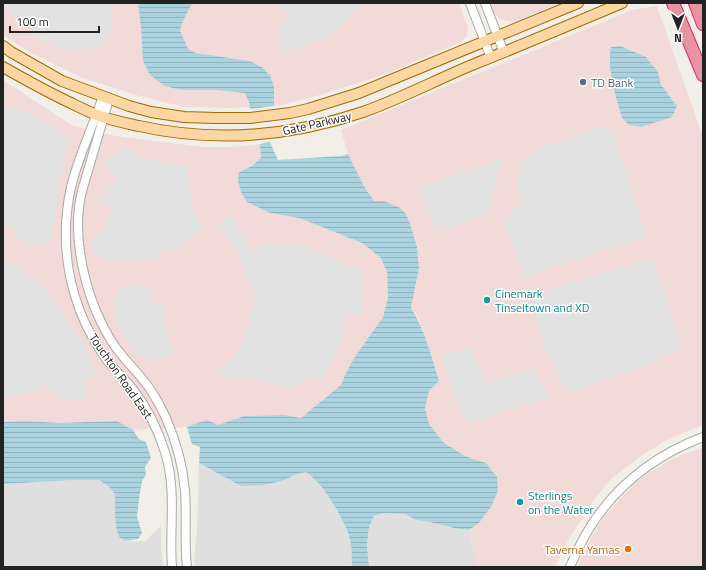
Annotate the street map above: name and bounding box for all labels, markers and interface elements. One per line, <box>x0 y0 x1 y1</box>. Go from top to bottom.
scale bar <box>10 8 99 34</box>
north arrow <box>658 8 698 48</box>
text: 100 m <box>16 12 49 31</box>
text: N <box>674 30 682 46</box>
place label: TD Bank <box>591 73 634 92</box>
marker: TD Bank <box>578 77 588 87</box>
street label: Gate Parkway <box>281 106 353 140</box>
place label: Cinemark Tinseltown and XD <box>495 284 590 317</box>
marker: Cinemark Tinseltown and XD <box>482 295 492 305</box>
street label: Touchton Road East <box>84 329 158 423</box>
place label: Sterlings on the Water <box>528 486 594 519</box>
marker: Sterlings on the Water <box>515 497 525 507</box>
place label: Taverna Yamas <box>545 540 620 559</box>
marker: Taverna Yamas <box>623 544 633 554</box>

